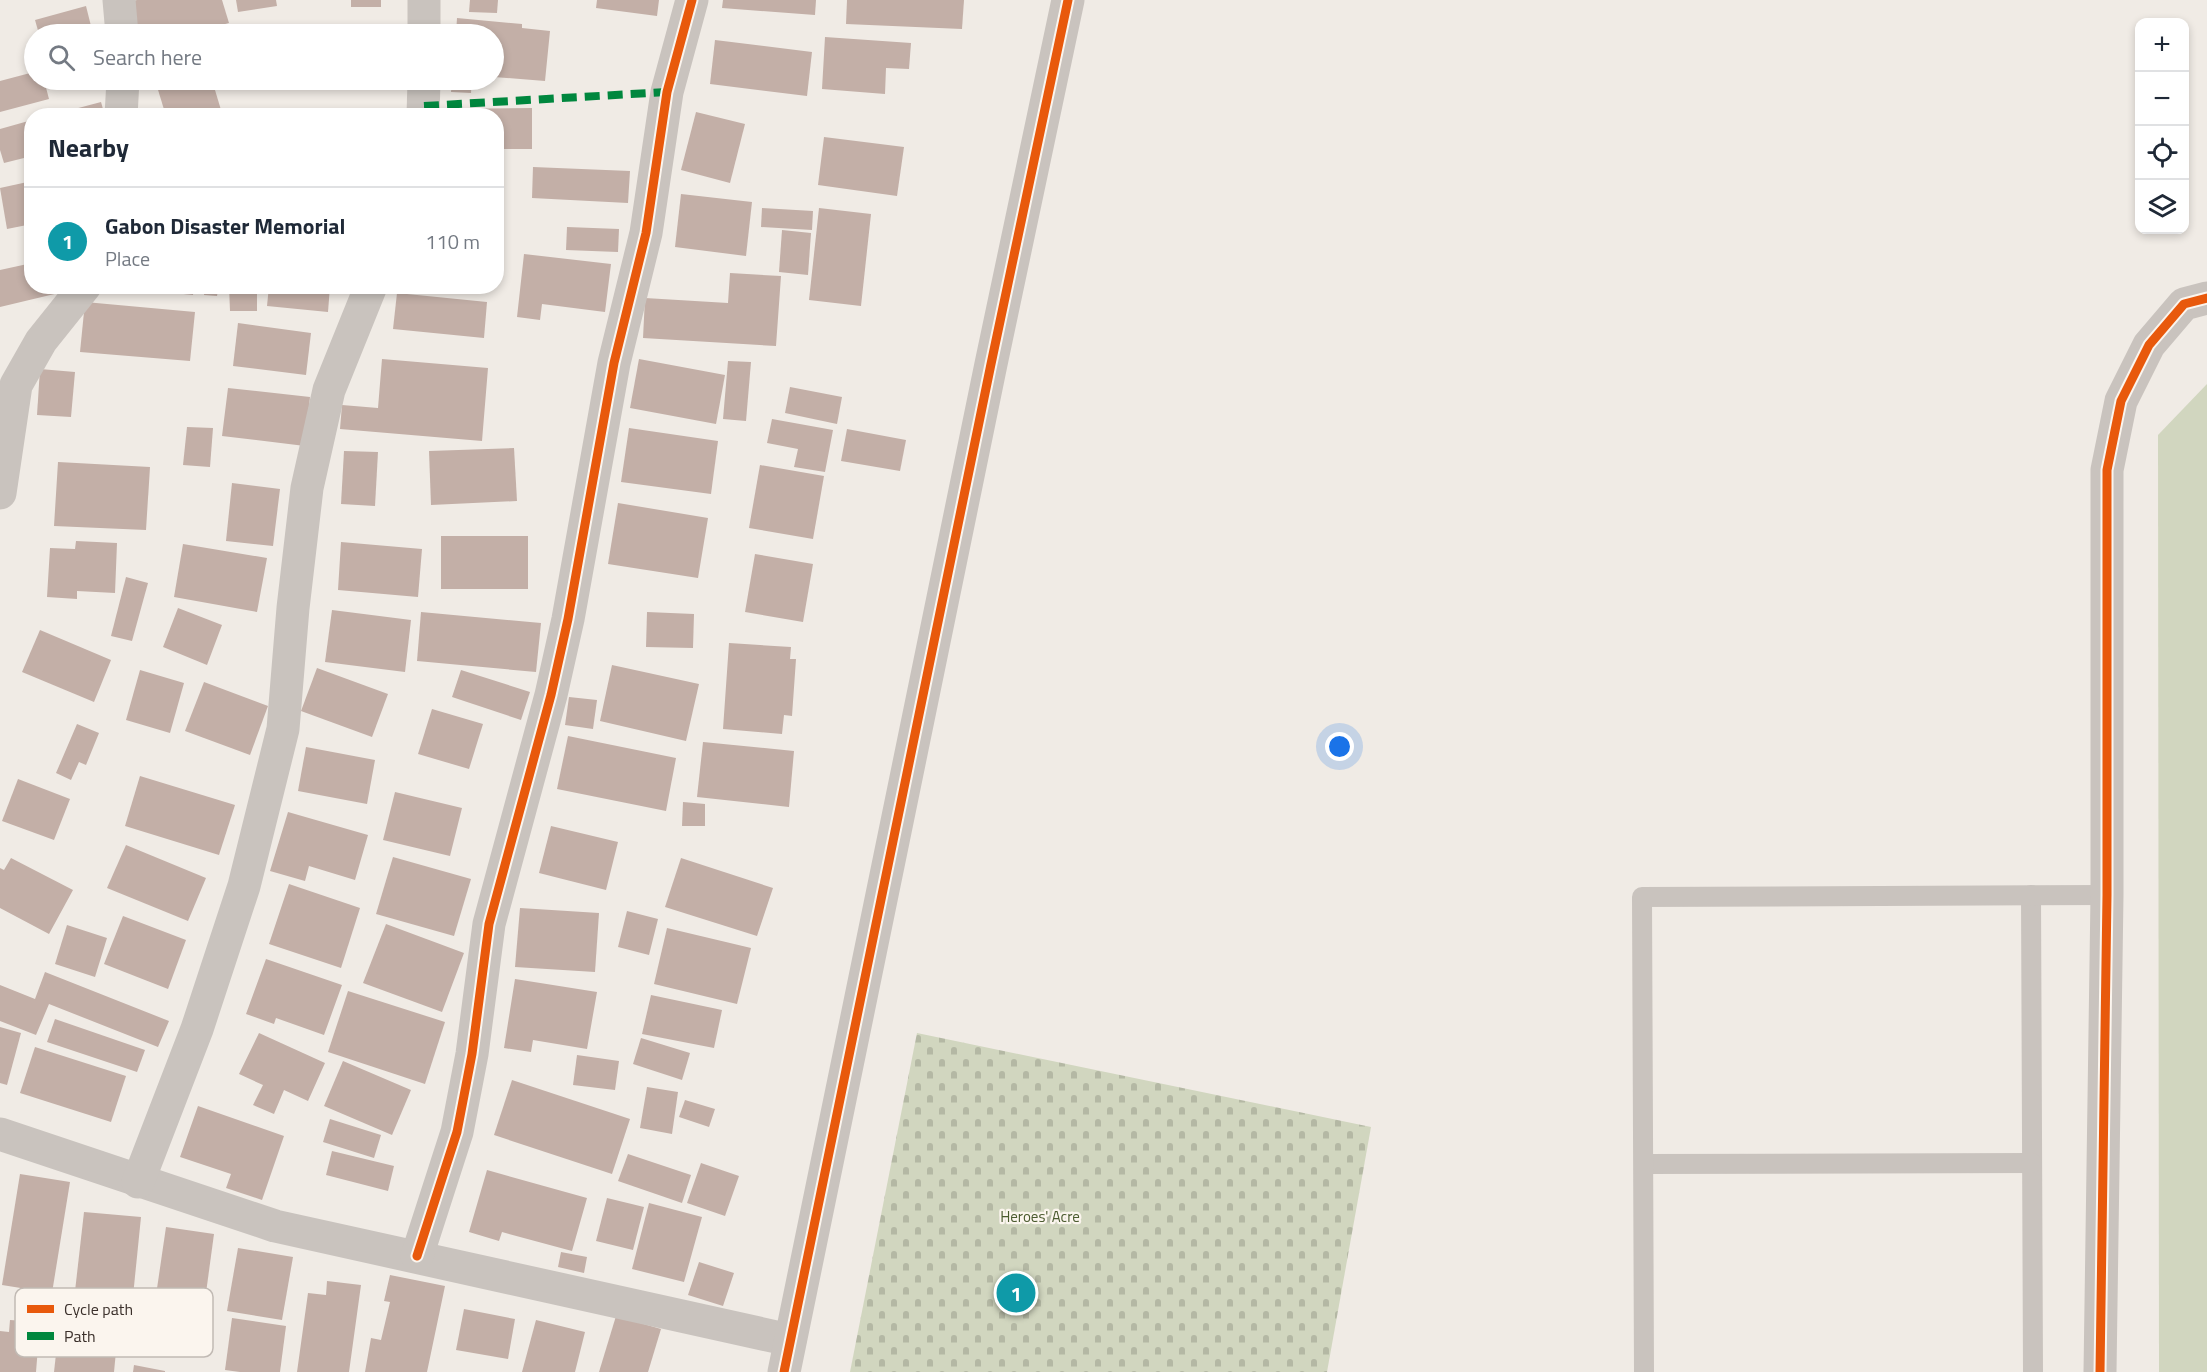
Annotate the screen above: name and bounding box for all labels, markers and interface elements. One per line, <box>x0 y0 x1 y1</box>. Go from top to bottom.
map controls <box>2135 18 2189 234</box>
button: + <box>2135 18 2189 72</box>
search box <box>24 24 504 90</box>
text: Search here <box>93 40 202 74</box>
icon: search <box>45 41 78 74</box>
button: − <box>2135 72 2189 126</box>
button: locate <box>2135 126 2189 180</box>
text: Nearby <box>48 128 129 167</box>
button: layers <box>2135 180 2189 234</box>
text: Gabon Disaster Memorial <box>105 209 346 243</box>
text: 1 <box>62 226 73 257</box>
text: 110 m <box>425 226 480 257</box>
text: Place <box>105 243 150 274</box>
your location <box>1325 732 1354 761</box>
park label: Heroes' Acre <box>1000 1205 1080 1228</box>
pin: 1 <box>996 1270 1036 1316</box>
legend <box>15 1288 213 1357</box>
text: Cycle path <box>64 1297 133 1321</box>
text: Path <box>64 1324 96 1348</box>

